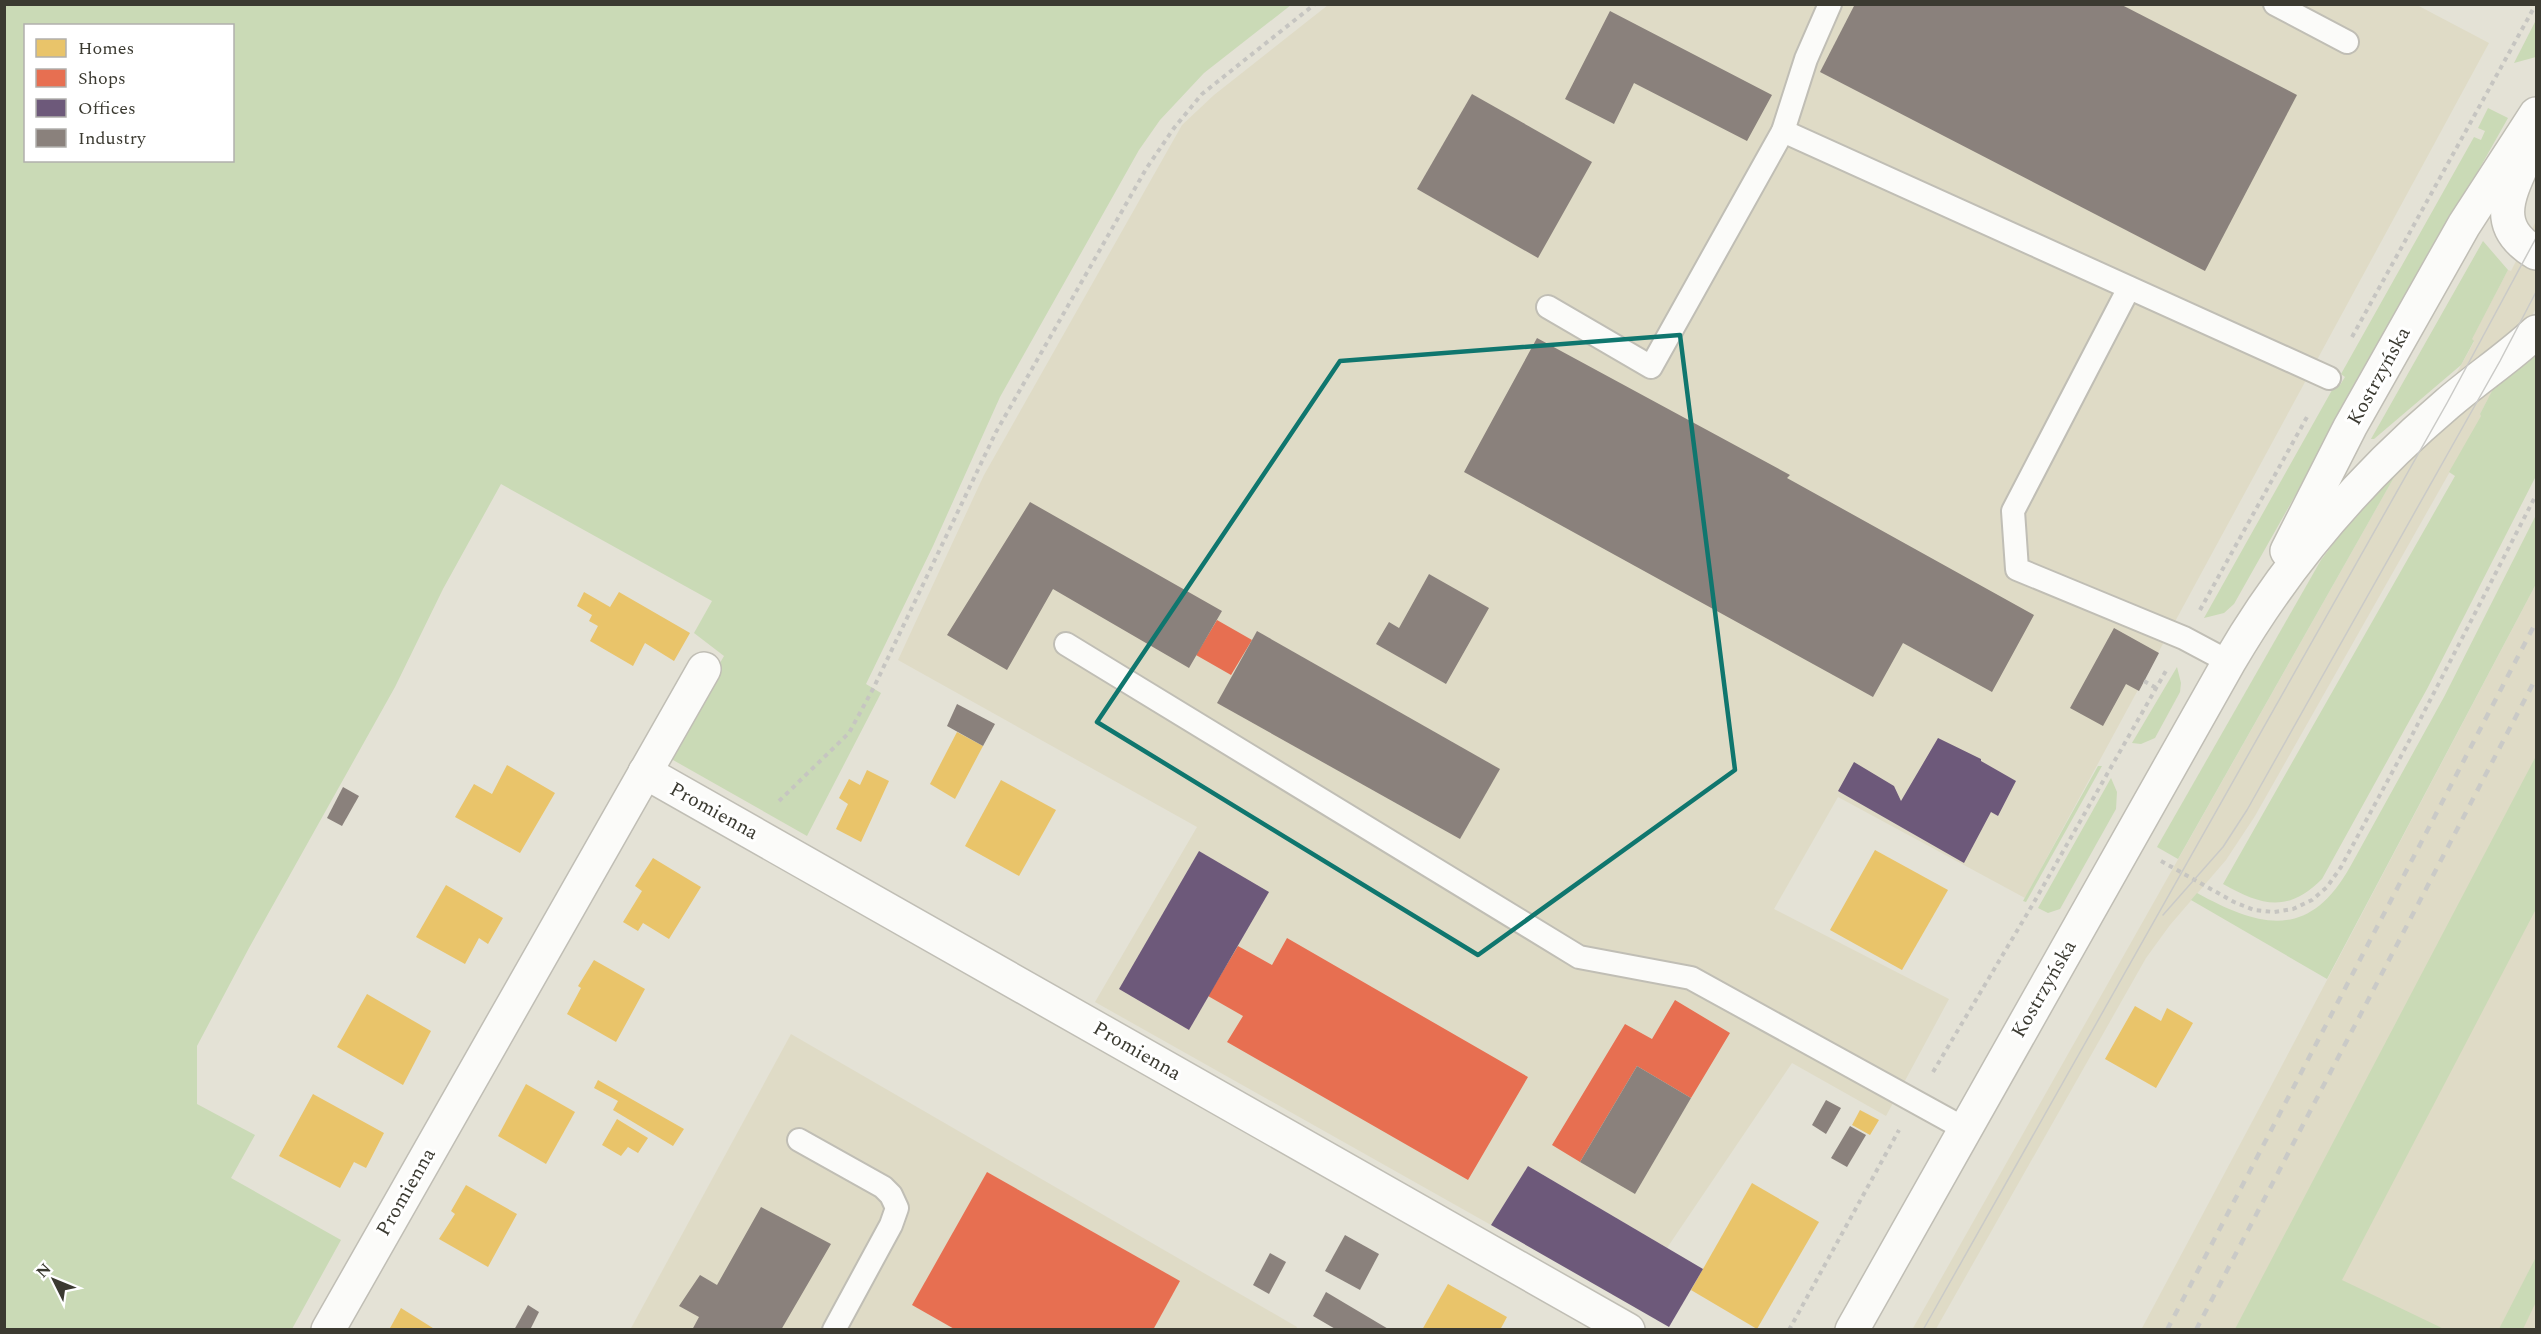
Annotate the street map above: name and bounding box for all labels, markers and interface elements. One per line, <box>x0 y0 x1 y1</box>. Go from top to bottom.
legend <box>24 24 234 162</box>
text: Homes <box>78 35 134 62</box>
text: Shops <box>78 65 126 92</box>
text: Offices <box>78 95 136 122</box>
text: Industry <box>78 125 147 152</box>
street label: Kostrzyńska <box>2340 321 2419 431</box>
street label: Promienna <box>664 774 764 848</box>
street label: Kostrzyńska <box>2004 934 2084 1044</box>
street label: Promienna <box>1087 1014 1187 1088</box>
street label: Promienna <box>369 1142 443 1242</box>
north arrow <box>24 1250 84 1310</box>
text: N <box>31 1257 57 1283</box>

